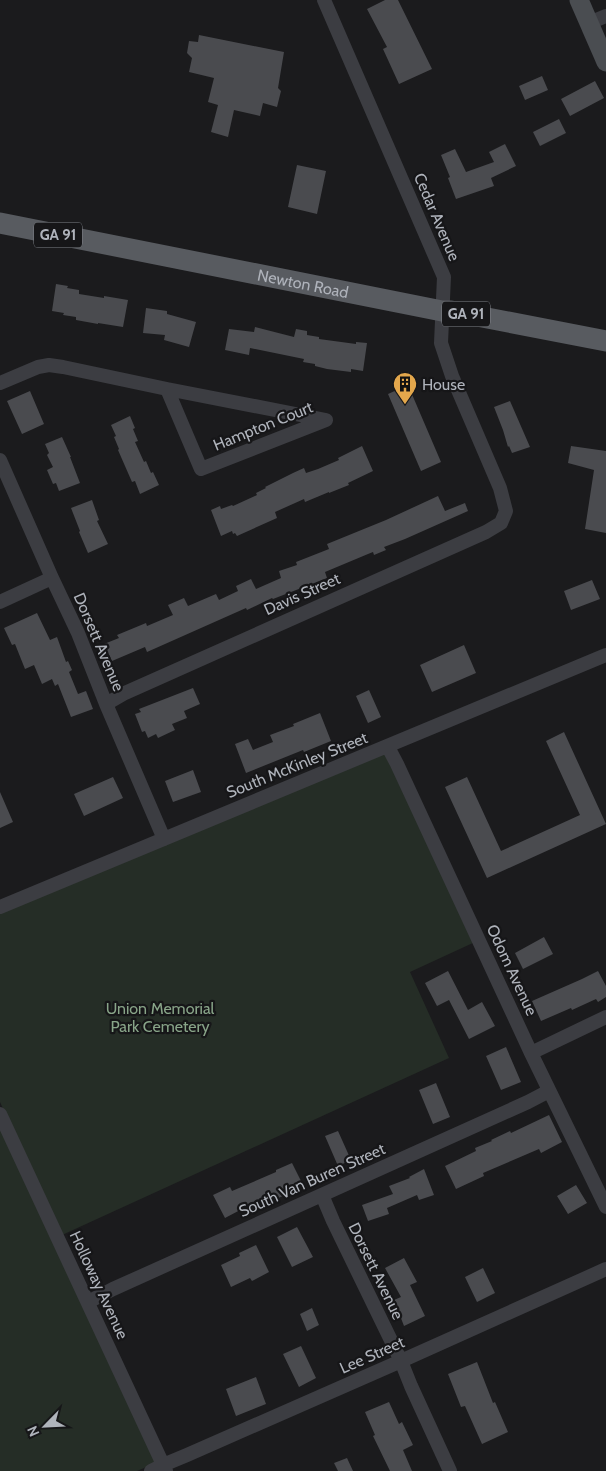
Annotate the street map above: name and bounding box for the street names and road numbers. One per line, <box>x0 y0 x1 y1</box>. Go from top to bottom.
street label: Cedar Avenue <box>410 170 464 264</box>
road number: GA 91 <box>34 222 82 248</box>
street label: Newton Road <box>256 265 350 302</box>
road number: GA 91 <box>442 302 490 326</box>
street label: Hampton Court <box>210 397 316 455</box>
street label: Davis Street <box>261 569 344 619</box>
street label: Dorsett Avenue <box>70 590 128 694</box>
street label: South McKinley Street <box>224 728 371 802</box>
street label: Odom Avenue <box>483 921 541 1019</box>
street label: South Van Buren Street <box>236 1139 389 1221</box>
street label: Dorsett Avenue <box>344 1220 408 1322</box>
street label: Holloway Avenue <box>66 1228 132 1342</box>
street label: Lee Street <box>337 1332 408 1378</box>

